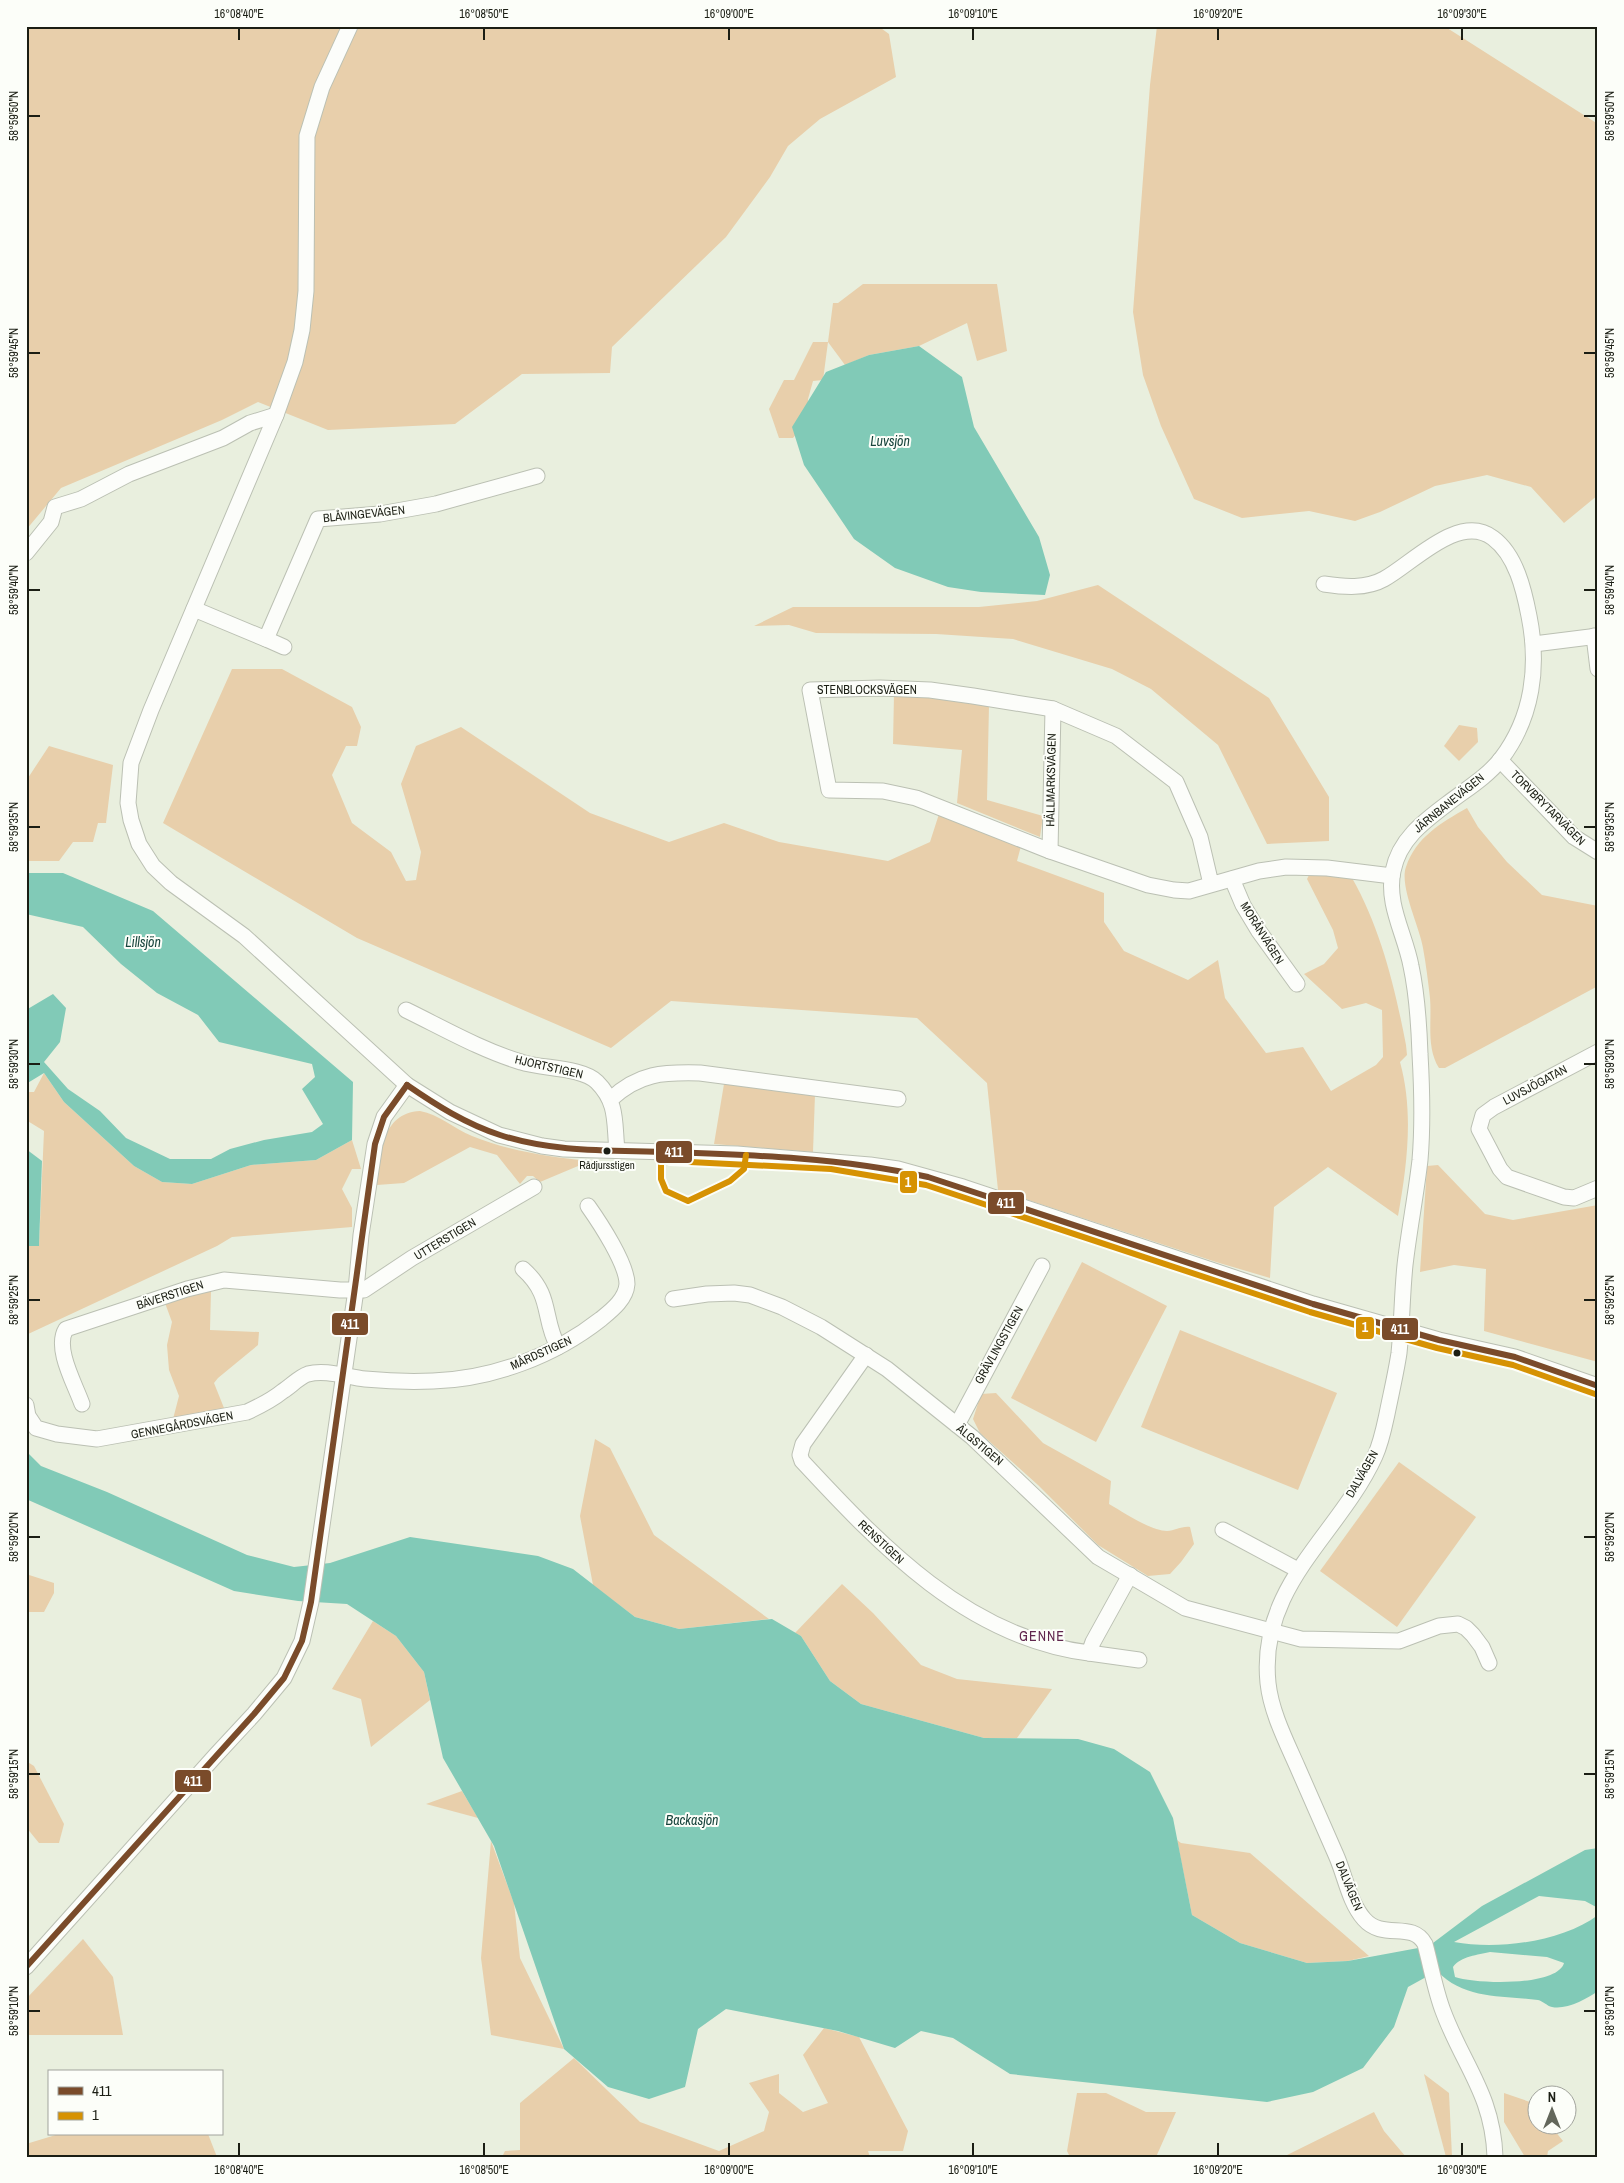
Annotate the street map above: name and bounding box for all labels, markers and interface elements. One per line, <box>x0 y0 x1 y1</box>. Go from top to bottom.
text: 16°08'40"E <box>214 6 264 22</box>
text: 16°08'50"E <box>459 6 509 22</box>
text: 16°09'00"E <box>704 6 754 22</box>
text: 16°09'10"E <box>948 6 998 22</box>
text: 16°09'20"E <box>1193 6 1243 22</box>
text: 16°09'30"E <box>1437 6 1487 22</box>
text: 58°59'50"N <box>6 91 22 141</box>
text: 58°59'50"N <box>1602 91 1618 141</box>
text: 58°59'45"N <box>6 328 22 378</box>
text: 58°59'45"N <box>1602 328 1618 378</box>
water label: Luvsjön <box>870 432 910 450</box>
street label: BLÅVINGEVÄGEN <box>322 502 406 526</box>
text: 58°59'40"N <box>6 565 22 615</box>
text: 58°59'40"N <box>1602 565 1618 615</box>
street label: STENBLOCKSVÄGEN <box>817 682 917 698</box>
street label: HÄLLMARKSVÄGEN <box>1042 733 1060 827</box>
street label: TORVBRYTARVÄGEN <box>1507 767 1589 849</box>
street label: JÄRNBANEVÄGEN <box>1410 770 1488 836</box>
text: 58°59'35"N <box>6 802 22 852</box>
text: 58°59'35"N <box>1602 802 1618 852</box>
street label: MORÄNVÄGEN <box>1237 899 1287 967</box>
water label: Lillsjön <box>125 933 161 951</box>
text: 58°59'30"N <box>6 1039 22 1089</box>
text: 58°59'30"N <box>1602 1039 1618 1089</box>
street label: HJORTSTIGEN <box>513 1051 585 1083</box>
street label: LUVSJÖGATAN <box>1500 1060 1570 1109</box>
line badge: 411 <box>655 1140 693 1164</box>
text: 411 <box>665 1143 684 1161</box>
marker: Rådjursstigen <box>602 1146 612 1156</box>
place label: Rådjursstigen <box>579 1158 635 1172</box>
line badge: 1 <box>899 1170 918 1194</box>
text: 1 <box>905 1173 912 1191</box>
line badge: 411 <box>987 1191 1025 1215</box>
text: 411 <box>997 1194 1016 1212</box>
street label: UTTERSTIGEN <box>411 1214 479 1264</box>
text: 58°59'25"N <box>6 1275 22 1325</box>
text: 58°59'25"N <box>1602 1275 1618 1325</box>
street label: BÄVERSTIGEN <box>135 1277 205 1313</box>
street label: GRÄVLINGSTIGEN <box>971 1303 1027 1387</box>
line badge: 411 <box>331 1312 369 1336</box>
text: 411 <box>341 1315 360 1333</box>
line badge: 1 <box>1355 1316 1375 1340</box>
line badge: 411 <box>1381 1317 1419 1341</box>
text: 1 <box>1362 1318 1369 1336</box>
text: 411 <box>1391 1320 1410 1338</box>
street label: MÅRDSTIGEN <box>508 1332 574 1374</box>
unlabelled marker <box>1452 1348 1462 1358</box>
street label: GENNEGÅRDSVÄGEN <box>130 1407 234 1443</box>
street label: ÄLGSTIGEN <box>953 1420 1007 1469</box>
street label: DALVÄGEN <box>1342 1447 1382 1501</box>
text: 58°59'20"N <box>6 1512 22 1562</box>
text: 58°59'20"N <box>1602 1512 1618 1562</box>
street label: RENSTIGEN <box>855 1517 907 1567</box>
district label: GENNE <box>1019 1627 1065 1645</box>
text: 58°59'15"N <box>6 1749 22 1799</box>
text: 58°59'15"N <box>1602 1749 1618 1799</box>
line badge: 411 <box>174 1769 212 1793</box>
text: 411 <box>184 1772 203 1790</box>
water label: Backasjön <box>666 1811 718 1829</box>
street label: DALVÄGEN <box>1332 1859 1366 1913</box>
text: 58°59'10"N <box>6 1986 22 2036</box>
text: 58°59'10"N <box>1602 1986 1618 2036</box>
legend <box>48 2070 222 2136</box>
text: 411 <box>92 2080 112 2101</box>
north arrow <box>1526 2086 1576 2136</box>
text: N <box>1548 2088 1556 2106</box>
text: 1 <box>92 2104 99 2125</box>
text: 16°08'40"E <box>214 2162 264 2178</box>
text: 16°08'50"E <box>459 2162 509 2178</box>
text: 16°09'00"E <box>704 2162 754 2178</box>
text: 16°09'10"E <box>948 2162 998 2178</box>
text: 16°09'20"E <box>1193 2162 1243 2178</box>
text: 16°09'30"E <box>1437 2162 1487 2178</box>

